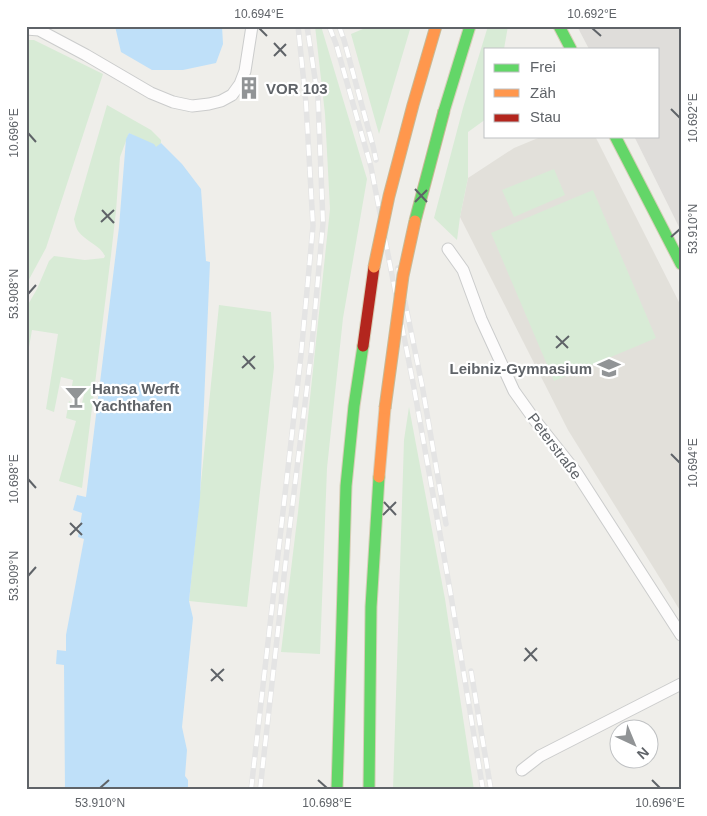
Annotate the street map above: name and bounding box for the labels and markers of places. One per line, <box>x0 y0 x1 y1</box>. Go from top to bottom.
building icon: VOR 103 <box>236 75 262 101</box>
place label: VOR 103 <box>266 80 328 97</box>
school or university icon: Leibniz-Gymnasium <box>596 355 622 381</box>
place label: Leibniz-Gymnasium <box>449 360 592 377</box>
place label: Hansa Werft Yachthafen <box>92 380 179 414</box>
bar icon: Hansa Werft Yachthafen <box>63 384 89 410</box>

